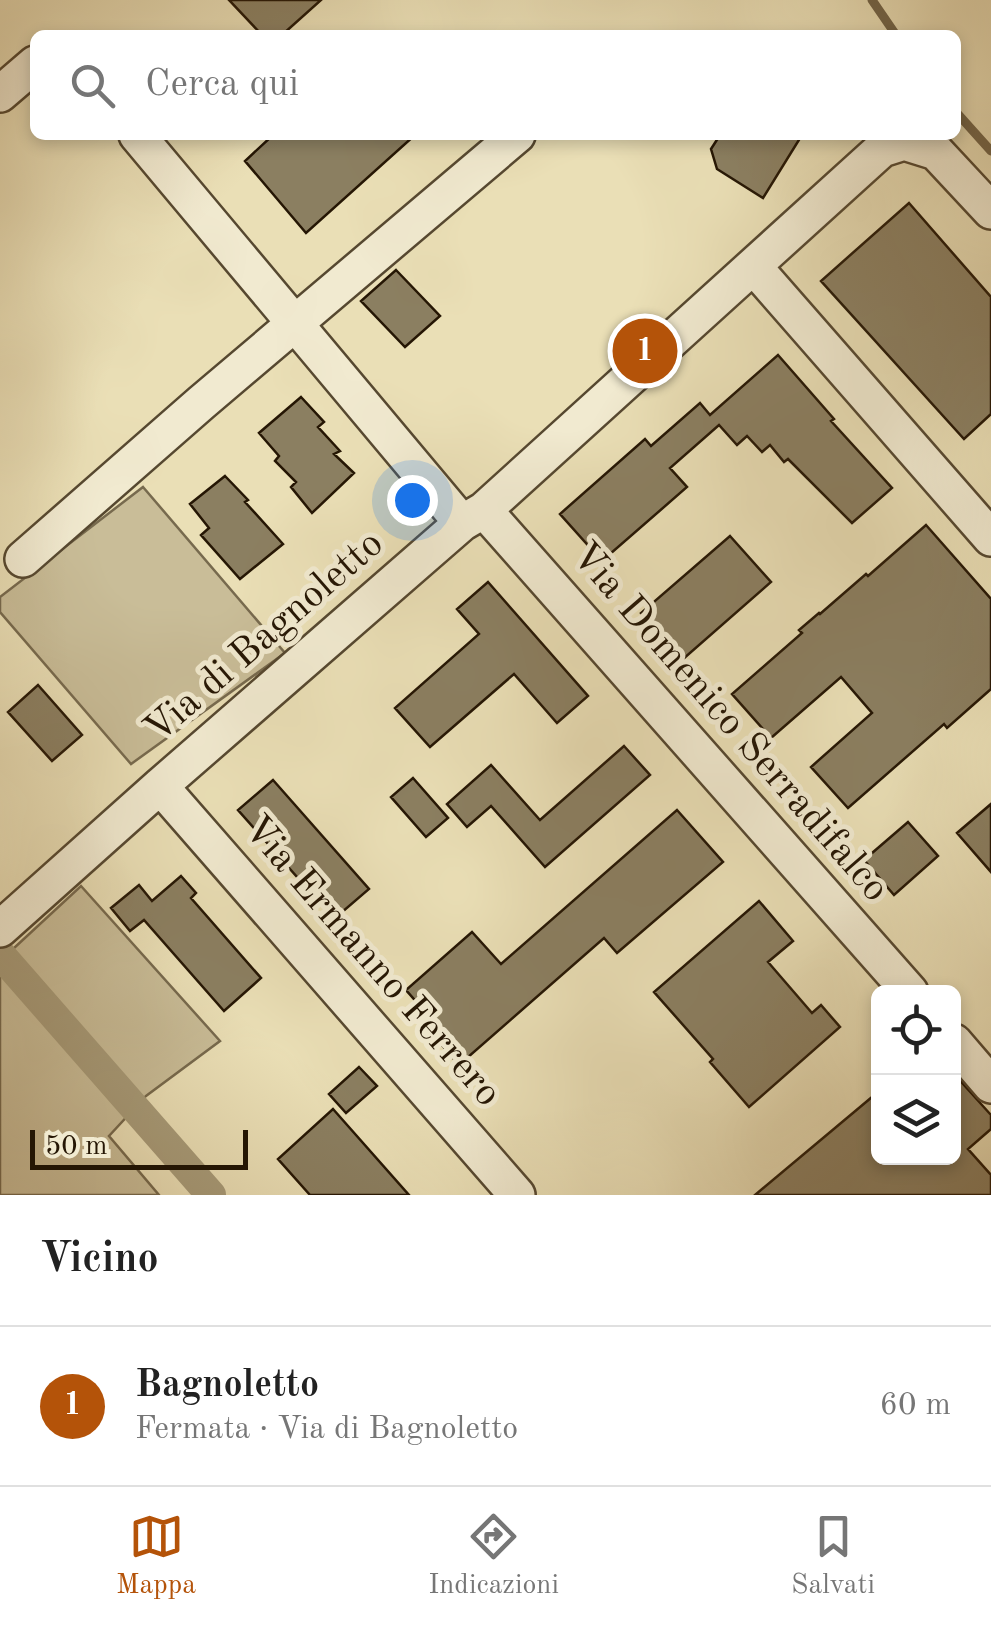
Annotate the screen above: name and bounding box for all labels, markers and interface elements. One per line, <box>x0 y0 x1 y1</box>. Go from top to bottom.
search box <box>30 30 961 140</box>
icon: search <box>65 58 120 113</box>
text: Cerca qui <box>145 66 299 104</box>
pin: 1 <box>612 314 678 388</box>
your location <box>387 475 438 526</box>
street label: Via di Bagnoletto <box>138 524 392 752</box>
street label: Via Domenico Serradifalco <box>563 536 895 910</box>
street label: Via Ermanno Ferrero <box>234 809 508 1115</box>
map controls <box>871 985 961 1165</box>
button: locate <box>871 985 961 1075</box>
button: layers <box>871 1075 961 1165</box>
scale bar <box>30 1125 248 1170</box>
text: 50 m <box>45 1133 108 1161</box>
text: Vicino <box>40 1239 159 1281</box>
text: Bagnoletto <box>135 1367 319 1405</box>
text: 1 <box>63 1390 82 1422</box>
text: 60 m <box>880 1390 951 1422</box>
text: Fermata · Via di Bagnoletto <box>135 1414 518 1446</box>
tab: Mappa <box>116 1509 196 1604</box>
tab: Indicazioni <box>428 1509 559 1604</box>
tab: Salvati <box>791 1509 875 1604</box>

